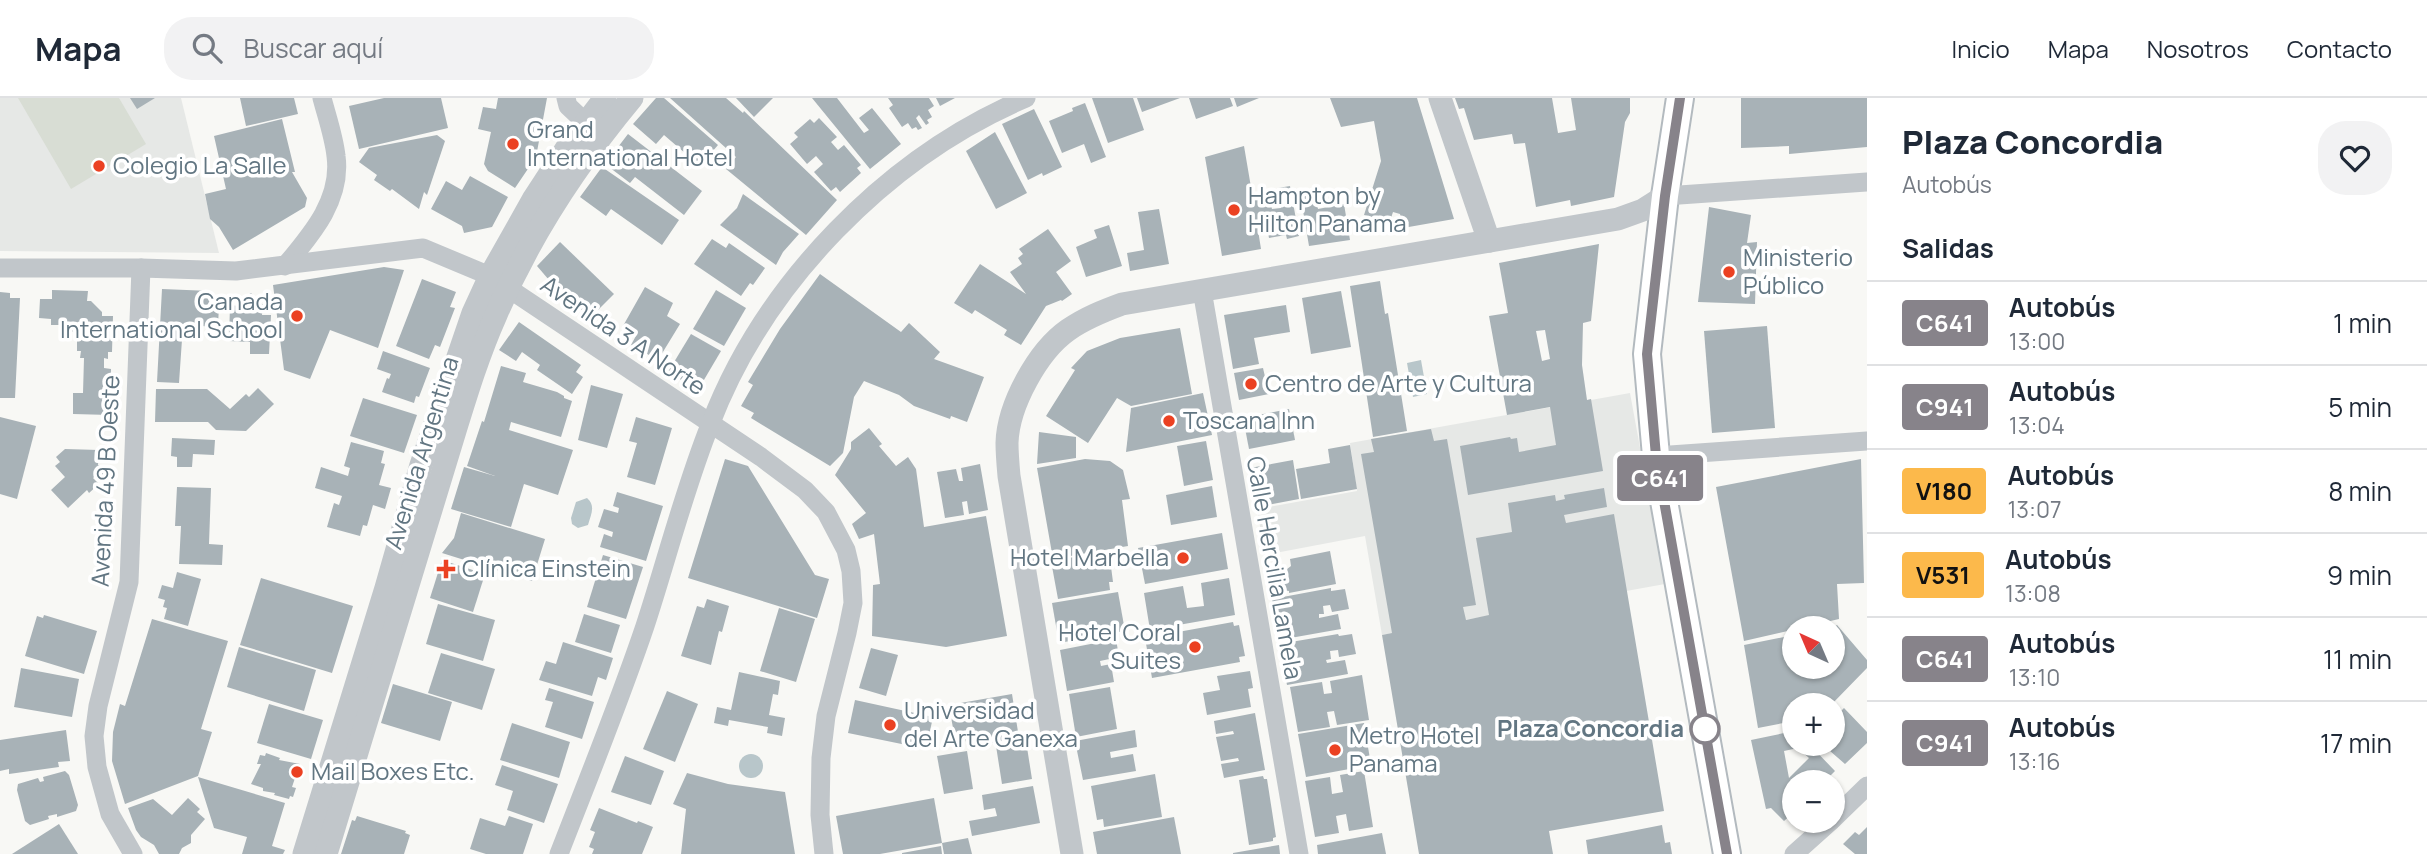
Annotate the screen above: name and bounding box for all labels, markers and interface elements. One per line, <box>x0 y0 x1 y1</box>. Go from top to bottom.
search box <box>164 17 654 80</box>
text: Mapa <box>35 26 122 71</box>
icon: search <box>188 29 226 67</box>
text: Buscar aquí <box>244 30 383 66</box>
text: Inicio <box>1952 32 2010 65</box>
text: Mapa <box>2048 32 2109 65</box>
text: Nosotros <box>2147 32 2249 65</box>
text: Contacto <box>2287 32 2392 65</box>
place label: Grand International Hotel <box>527 112 733 173</box>
text: Plaza Concordia <box>1902 119 2163 164</box>
button: heart <box>2318 121 2392 195</box>
marker: Grand International Hotel <box>505 136 521 152</box>
place label: Colegio La Salle <box>113 148 287 181</box>
marker: Colegio La Salle <box>91 158 107 174</box>
text: Autobús <box>1902 168 1992 200</box>
place label: Hampton by Hilton Panama <box>1248 178 1407 239</box>
marker: Hampton by Hilton Panama <box>1226 202 1242 218</box>
text: Salidas <box>1902 230 1994 266</box>
place label: Ministerio Público <box>1743 240 1853 301</box>
marker: Ministerio Público <box>1721 264 1737 280</box>
street label: Avenida 3 A Norte <box>535 267 713 402</box>
place label: Canada International School <box>60 284 283 345</box>
text: Autobús <box>2009 289 2115 325</box>
text: 1 min <box>2333 305 2392 341</box>
text: C641 <box>1916 306 1974 339</box>
marker: Canada International School <box>289 308 305 324</box>
text: 13:00 <box>2009 325 2065 357</box>
street label: Avenida Argentina <box>376 352 466 553</box>
place label: Centro de Arte y Cultura <box>1265 366 1532 399</box>
text: Autobús <box>2009 373 2115 409</box>
street label: Avenida 49 B Oeste <box>82 374 127 588</box>
marker: Centro de Arte y Cultura <box>1243 376 1259 392</box>
text: 5 min <box>2328 389 2392 425</box>
text: C941 <box>1916 390 1974 423</box>
place label: Toscana Inn <box>1183 403 1315 436</box>
text: 13:04 <box>2009 409 2065 441</box>
marker: Toscana Inn <box>1161 413 1177 429</box>
street label: Calle Hercilia Lamela <box>1240 454 1311 682</box>
line badge: C641 <box>1611 455 1709 501</box>
text: Autobús <box>2007 457 2114 493</box>
text: C641 <box>1631 461 1689 494</box>
text: 8 min <box>2328 473 2392 509</box>
text: V180 <box>1916 474 1972 507</box>
text: 13:07 <box>2007 493 2062 525</box>
place label: Hotel Marbella <box>1010 540 1169 573</box>
text: Autobús <box>2005 541 2112 577</box>
marker: Hotel Marbella <box>1175 550 1191 566</box>
place label: Clínica Einstein <box>462 551 631 584</box>
text: 9 min <box>2327 557 2392 593</box>
text: V531 <box>1916 558 1970 591</box>
marker: Clínica Einstein <box>436 559 456 579</box>
text: 13:08 <box>2005 577 2061 609</box>
place label: Hotel Coral Suites <box>1058 615 1181 676</box>
north arrow <box>1782 616 1844 679</box>
map controls <box>1782 616 1845 833</box>
text: Autobús <box>2009 625 2115 661</box>
marker: Hotel Coral Suites <box>1187 639 1203 655</box>
text: 11 min <box>2323 641 2392 677</box>
text: C641 <box>1916 642 1974 675</box>
text: 13:10 <box>2009 661 2060 693</box>
place label: Universidad del Arte Ganexa <box>904 693 1078 754</box>
button: + <box>1782 693 1845 756</box>
text: Autobús <box>2009 709 2115 745</box>
place label: Plaza Concordia <box>1497 711 1684 744</box>
marker: Plaza Concordia <box>1690 714 1720 744</box>
marker: Universidad del Arte Ganexa <box>882 717 898 733</box>
place label: Metro Hotel Panama <box>1349 718 1480 779</box>
text: 17 min <box>2320 725 2392 761</box>
text: C941 <box>1916 726 1974 759</box>
marker: Metro Hotel Panama <box>1327 742 1343 758</box>
text: 13:16 <box>2009 745 2061 777</box>
place label: Mail Boxes Etc. <box>311 754 474 787</box>
marker: Mail Boxes Etc. <box>289 764 305 780</box>
button: − <box>1782 770 1845 833</box>

